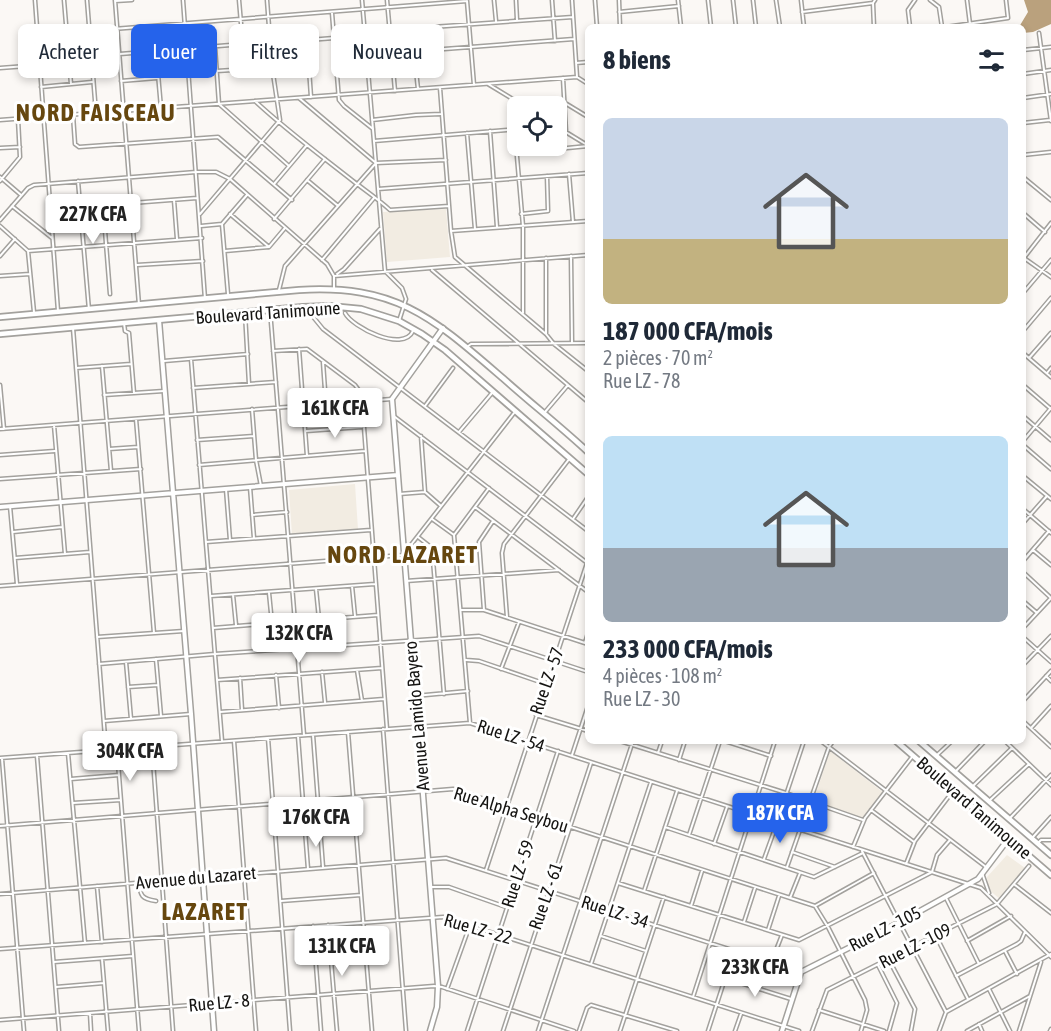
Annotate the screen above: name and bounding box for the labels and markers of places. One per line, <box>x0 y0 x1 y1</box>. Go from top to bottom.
pin: 227K CFA <box>31 194 155 245</box>
pin: 161K CFA <box>273 388 397 439</box>
pin: 132K CFA <box>237 613 361 664</box>
pin: 304K CFA <box>68 731 192 782</box>
pin: 187K CFA <box>718 793 842 844</box>
pin: 176K CFA <box>254 797 378 848</box>
pin: 131K CFA <box>280 926 404 977</box>
pin: 233K CFA <box>693 947 817 998</box>

